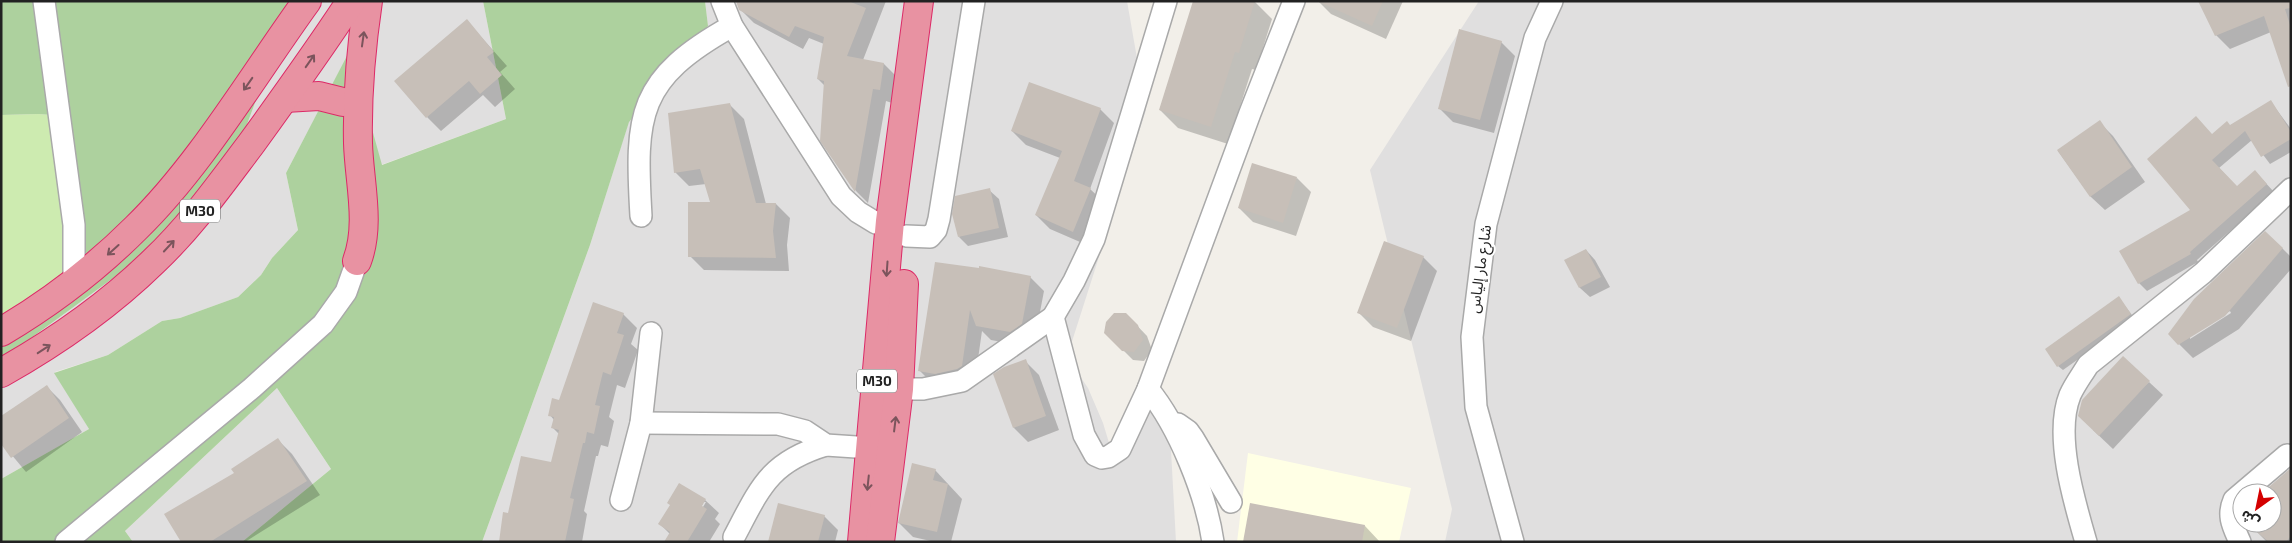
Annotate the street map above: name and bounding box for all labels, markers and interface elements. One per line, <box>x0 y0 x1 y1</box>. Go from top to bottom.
one-way arrow <box>358 31 368 47</box>
one-way arrow <box>305 55 315 69</box>
one-way arrow <box>243 77 253 91</box>
road number: M30 <box>180 200 220 222</box>
street label: شارع مار إلياس <box>1464 223 1498 315</box>
one-way arrow <box>163 239 175 252</box>
one-way arrow <box>106 244 119 256</box>
one-way arrow <box>882 261 892 277</box>
one-way arrow <box>36 343 50 353</box>
road number: M30 <box>857 370 897 392</box>
one-way arrow <box>890 416 900 432</box>
one-way arrow <box>863 475 873 491</box>
north arrow <box>2232 483 2282 533</box>
text: ش <box>2237 507 2262 532</box>

